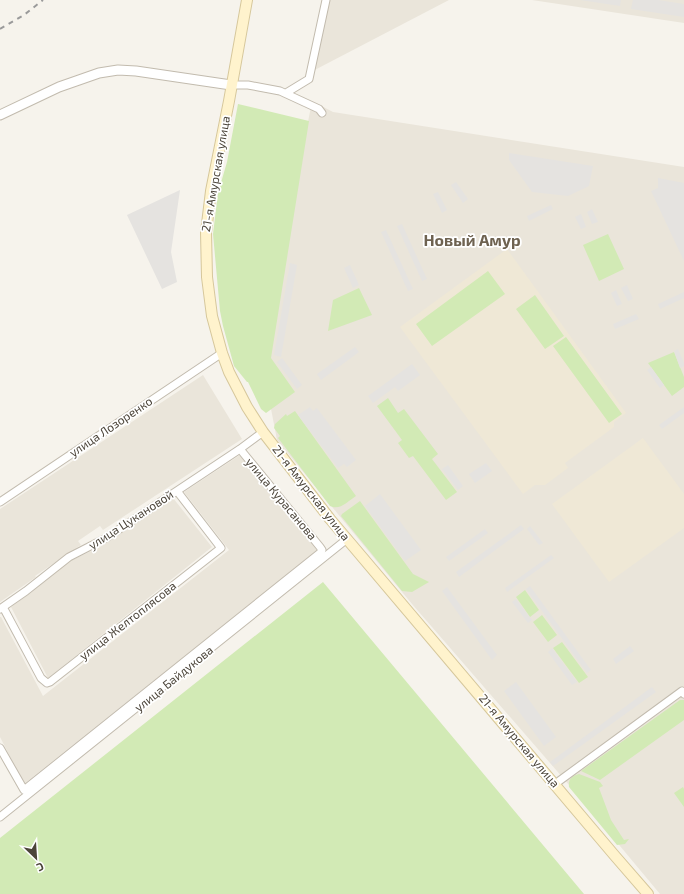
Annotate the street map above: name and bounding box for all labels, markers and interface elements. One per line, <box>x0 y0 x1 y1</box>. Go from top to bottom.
street label: 21-я Амурская улица <box>198 115 233 233</box>
district label: Новый Амур <box>423 230 521 249</box>
street label: улица Лозоренко <box>66 393 155 460</box>
street label: 21-я Амурская улица <box>269 442 354 544</box>
street label: улица Курасанова <box>243 454 320 543</box>
street label: улица Цукановой <box>85 487 176 553</box>
street label: улица Желтоплясова <box>76 578 179 663</box>
street label: улица Байдукова <box>131 642 216 715</box>
street label: 21-я Амурская улица <box>476 691 563 791</box>
north arrow <box>16 838 56 878</box>
text: С <box>34 860 46 875</box>

